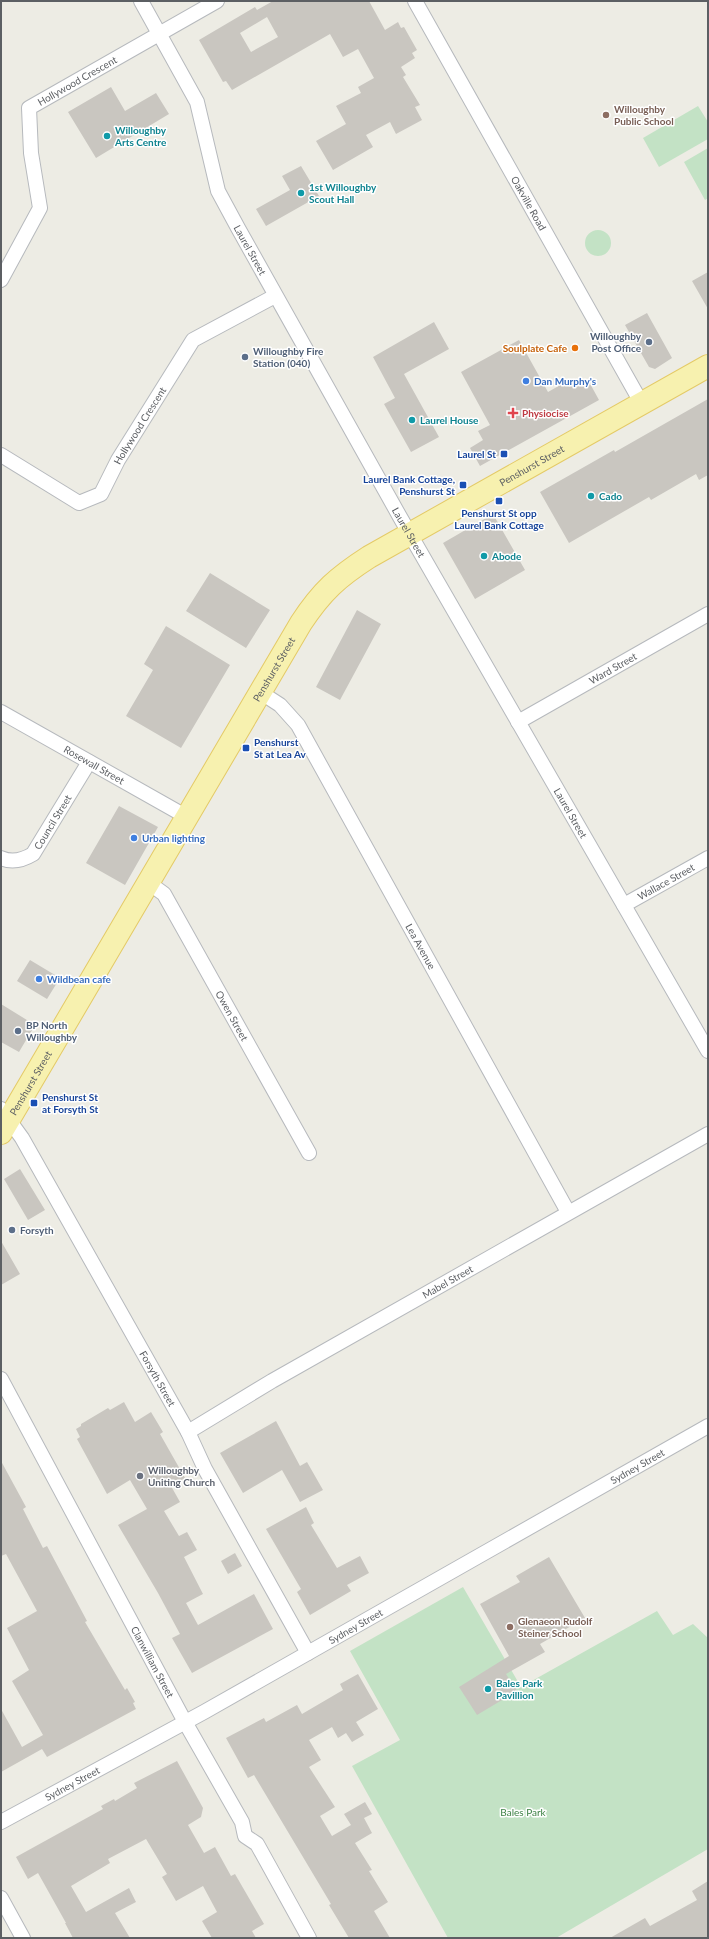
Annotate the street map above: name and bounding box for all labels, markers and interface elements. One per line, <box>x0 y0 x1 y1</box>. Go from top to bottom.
street label: Hollywood Crescent <box>35 53 119 108</box>
place label: Willoughby Public School <box>614 103 674 127</box>
marker: Willoughby Public School <box>601 110 611 120</box>
place label: Willoughby Arts Centre <box>114 124 167 148</box>
marker: Willoughby Arts Centre <box>102 131 112 141</box>
street label: Oakville Road <box>509 174 549 232</box>
place label: 1st Willoughby Scout Hall <box>309 181 377 205</box>
marker: 1st Willoughby Scout Hall <box>296 188 306 198</box>
street label: Laurel Street <box>231 223 269 277</box>
place label: Willoughby Post Office <box>590 330 642 354</box>
marker: Willoughby Post Office <box>644 337 654 347</box>
place label: Soulplate Cafe <box>503 342 568 354</box>
marker: Soulplate Cafe <box>570 343 580 353</box>
place label: Willoughby Fire Station (040) <box>253 345 324 369</box>
marker: Willoughby Fire Station (040) <box>240 352 250 362</box>
place label: Dan Murphy's <box>534 375 597 387</box>
marker: Dan Murphy's <box>521 376 531 386</box>
street label: Hollywood Crescent <box>111 384 168 466</box>
marker: Physiocise <box>507 407 519 419</box>
place label: Physiocise <box>522 407 569 419</box>
place label: Laurel House <box>420 414 479 426</box>
marker: Laurel House <box>407 415 417 425</box>
street label: Penshurst Street <box>497 442 567 488</box>
place label: Laurel St <box>457 448 496 460</box>
marker: Laurel St <box>499 449 509 459</box>
place label: Laurel Bank Cottage, Penshurst St <box>363 473 455 497</box>
marker: Laurel Bank Cottage, Penshurst St <box>458 480 468 490</box>
place label: Cado <box>599 490 622 502</box>
marker: Cado <box>586 491 596 501</box>
marker: Penshurst St opp Laurel Bank Cottage <box>494 496 504 506</box>
street label: Laurel Street <box>390 505 428 560</box>
place label: Penshurst St opp Laurel Bank Cottage <box>454 507 544 531</box>
place label: Abode <box>491 550 522 562</box>
marker: Abode <box>479 551 489 561</box>
street label: Penshurst Street <box>250 635 298 704</box>
street label: Ward Street <box>587 650 639 686</box>
place label: Penshurst St at Lea Av <box>254 736 307 760</box>
street label: Rosewall Street <box>62 743 127 787</box>
marker: Penshurst St at Lea Av <box>241 743 251 753</box>
street label: Laurel Street <box>552 786 590 840</box>
street label: Council Street <box>31 792 74 852</box>
place label: Urban lighting <box>142 832 206 844</box>
marker: Urban lighting <box>129 833 139 843</box>
street label: Wallace Street <box>635 861 697 902</box>
street label: Lea Avenue <box>403 922 438 971</box>
place label: Wildbean cafe <box>47 973 112 985</box>
marker: Wildbean cafe <box>34 974 44 984</box>
street label: Owen Street <box>213 988 251 1043</box>
place label: BP North Willoughby <box>26 1019 78 1043</box>
marker: BP North Willoughby <box>13 1026 23 1036</box>
street label: Penshurst Street <box>7 1048 54 1117</box>
place label: Penshurst St at Forsyth St <box>42 1091 98 1115</box>
marker: Penshurst St at Forsyth St <box>29 1098 39 1108</box>
place label: Forsyth <box>20 1224 54 1236</box>
marker: Forsyth <box>7 1225 17 1235</box>
street label: Mabel Street <box>420 1262 475 1301</box>
street label: Forsyth Street <box>137 1349 178 1409</box>
street label: Sydney Street <box>608 1446 667 1486</box>
place label: Willoughby Uniting Church <box>148 1464 216 1488</box>
marker: Willoughby Uniting Church <box>135 1471 145 1481</box>
street label: Sydney Street <box>326 1606 385 1646</box>
place label: Glenaeon Rudolf Steiner School <box>518 1615 593 1639</box>
marker: Glenaeon Rudolf Steiner School <box>505 1622 515 1632</box>
street label: Clanwilliam Street <box>129 1624 177 1700</box>
place label: Bales Park Pavillion <box>496 1677 543 1701</box>
marker: Bales Park Pavillion <box>483 1684 493 1694</box>
street label: Sydney Street <box>43 1764 102 1803</box>
park label: Bales Park <box>500 1806 547 1818</box>

